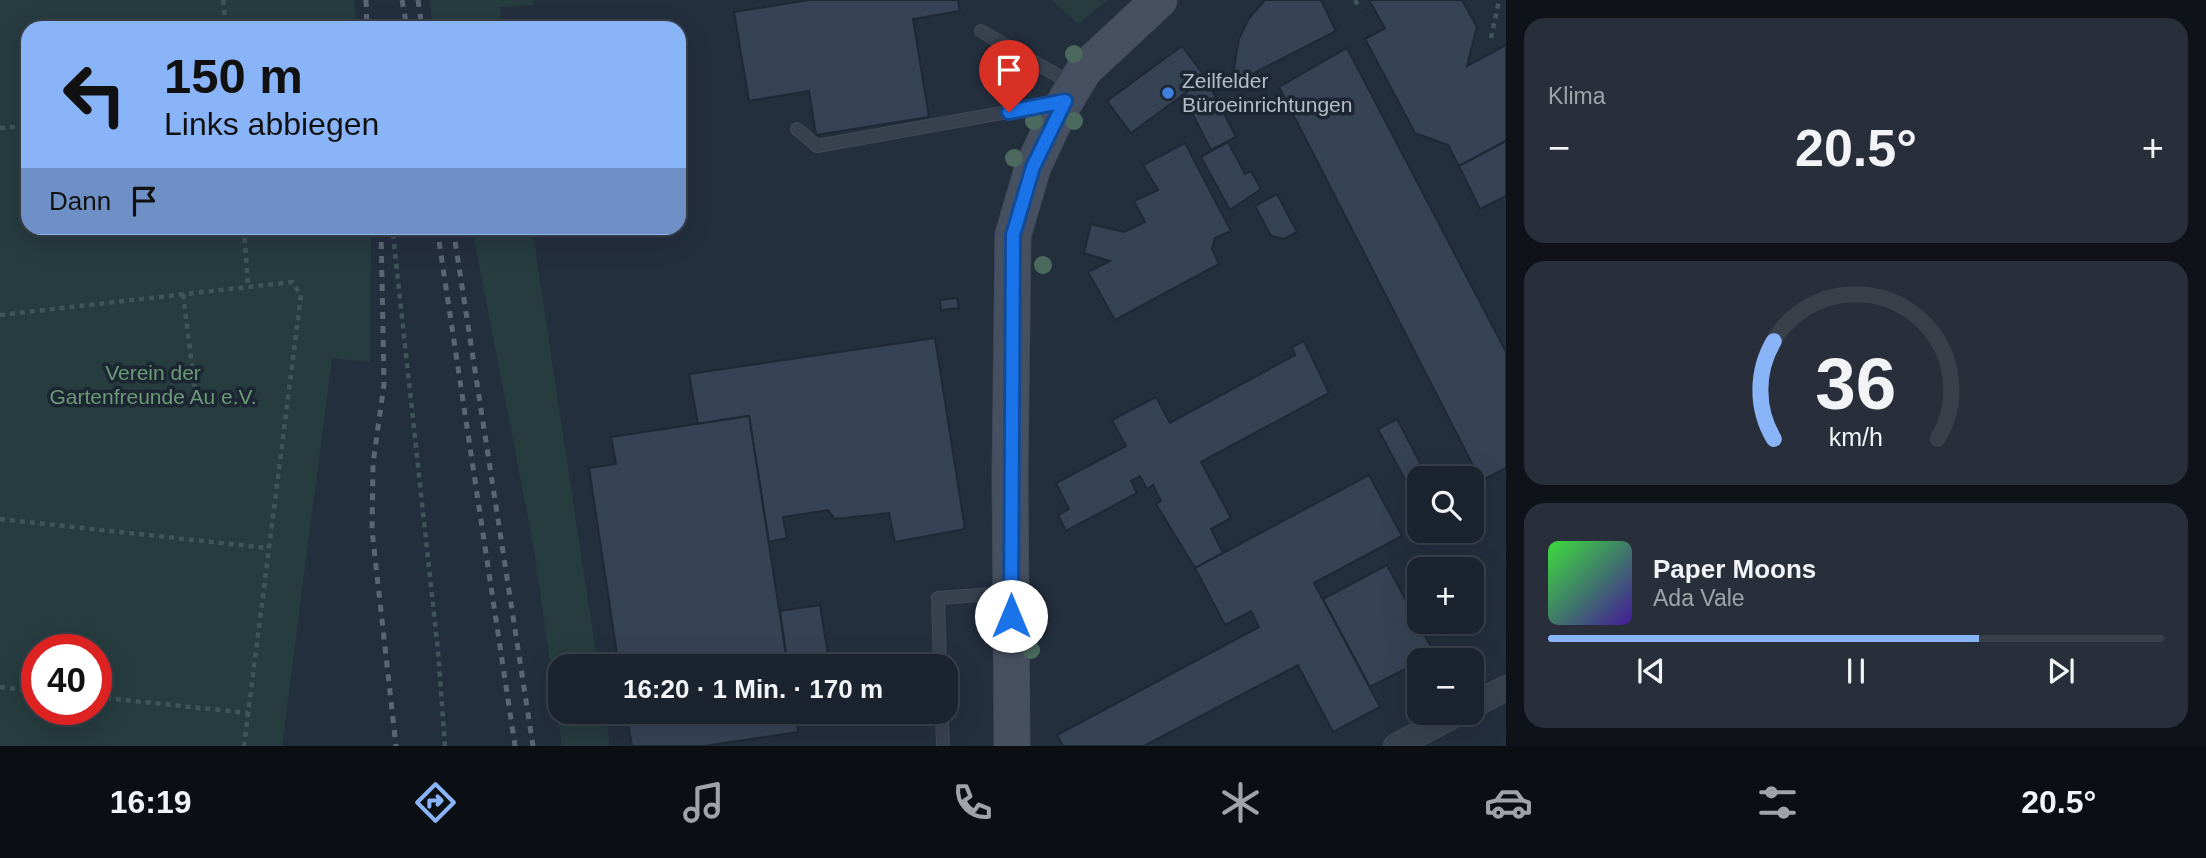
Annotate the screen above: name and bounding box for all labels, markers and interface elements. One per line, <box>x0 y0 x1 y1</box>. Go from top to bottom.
pin <box>979 40 1039 112</box>
icon: left <box>49 49 140 140</box>
text: 150 m <box>164 49 303 103</box>
icon: arrive <box>990 51 1028 89</box>
place label: Zeilfelder Büroeinrichtungen <box>1182 69 1352 116</box>
text: Klima <box>1548 83 1606 109</box>
marker: Zeilfelder Büroeinrichtungen <box>1160 85 1176 101</box>
text: Links abbiegen <box>164 106 379 142</box>
text: 20.5° <box>1795 119 1917 177</box>
text: − <box>1548 127 1570 169</box>
text: + <box>2142 127 2164 169</box>
icon: arrive <box>125 182 163 220</box>
text: Dann <box>49 186 111 216</box>
text: 36 <box>1816 343 1896 424</box>
park label: Verein der Gartenfreunde Au e.V. <box>49 361 257 408</box>
text: km/h <box>1829 423 1883 451</box>
map controls <box>1407 466 1484 725</box>
button: search <box>1407 466 1484 543</box>
text: Paper Moons <box>1653 554 1816 584</box>
button: + <box>1407 557 1484 634</box>
position arrow <box>974 579 1048 653</box>
text: Ada Vale <box>1653 585 1745 611</box>
speed limit sign: 40 <box>21 634 112 725</box>
button: − <box>1407 648 1484 725</box>
icon: previous <box>1632 652 1670 690</box>
icon: pause <box>1837 652 1875 690</box>
icon: next <box>2042 652 2080 690</box>
text: 16:20 · 1 Min. · 170 m <box>623 674 883 704</box>
icon: directions <box>411 778 460 827</box>
icon: music <box>679 778 728 827</box>
icon: phone <box>948 778 997 827</box>
icon: climate <box>1216 778 1265 827</box>
icon: car <box>1484 778 1533 827</box>
icon: filters <box>1753 778 1802 827</box>
text: 16:19 <box>110 784 192 820</box>
text: 20.5° <box>2021 784 2096 820</box>

